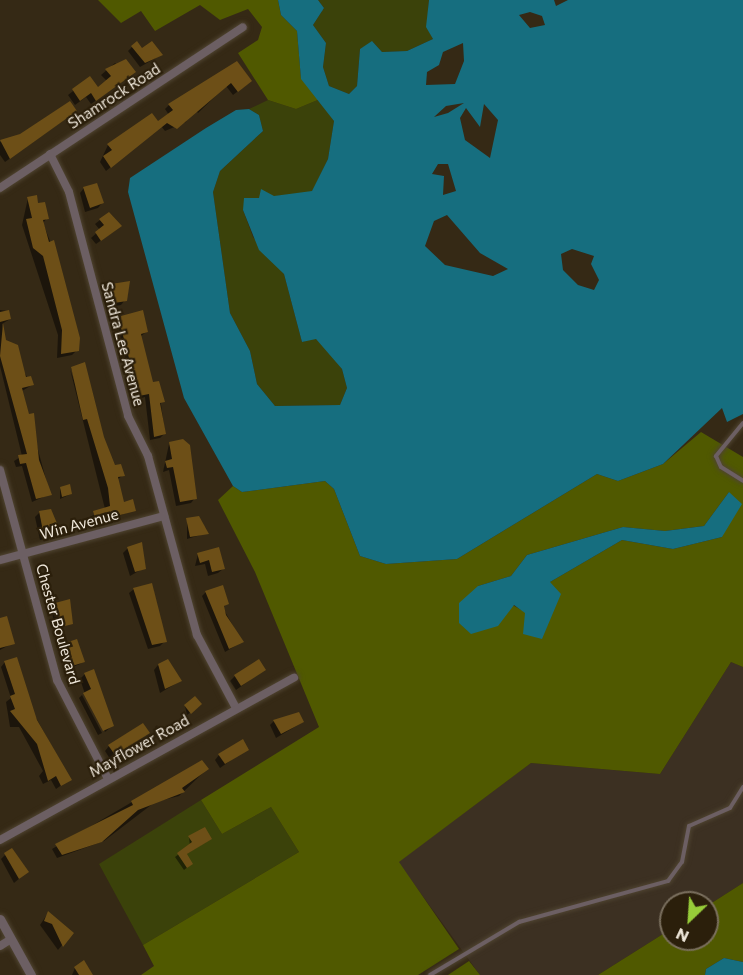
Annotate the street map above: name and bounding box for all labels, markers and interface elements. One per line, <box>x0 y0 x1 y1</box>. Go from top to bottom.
street label: Shamrock Road <box>64 59 164 133</box>
street label: Sandra Lee Avenue <box>98 280 148 408</box>
street label: Win Avenue <box>38 505 120 543</box>
street label: Chester Boulevard <box>32 562 84 686</box>
street label: Mayflower Road <box>86 711 192 781</box>
north arrow <box>659 891 719 951</box>
text: N <box>673 925 691 947</box>

